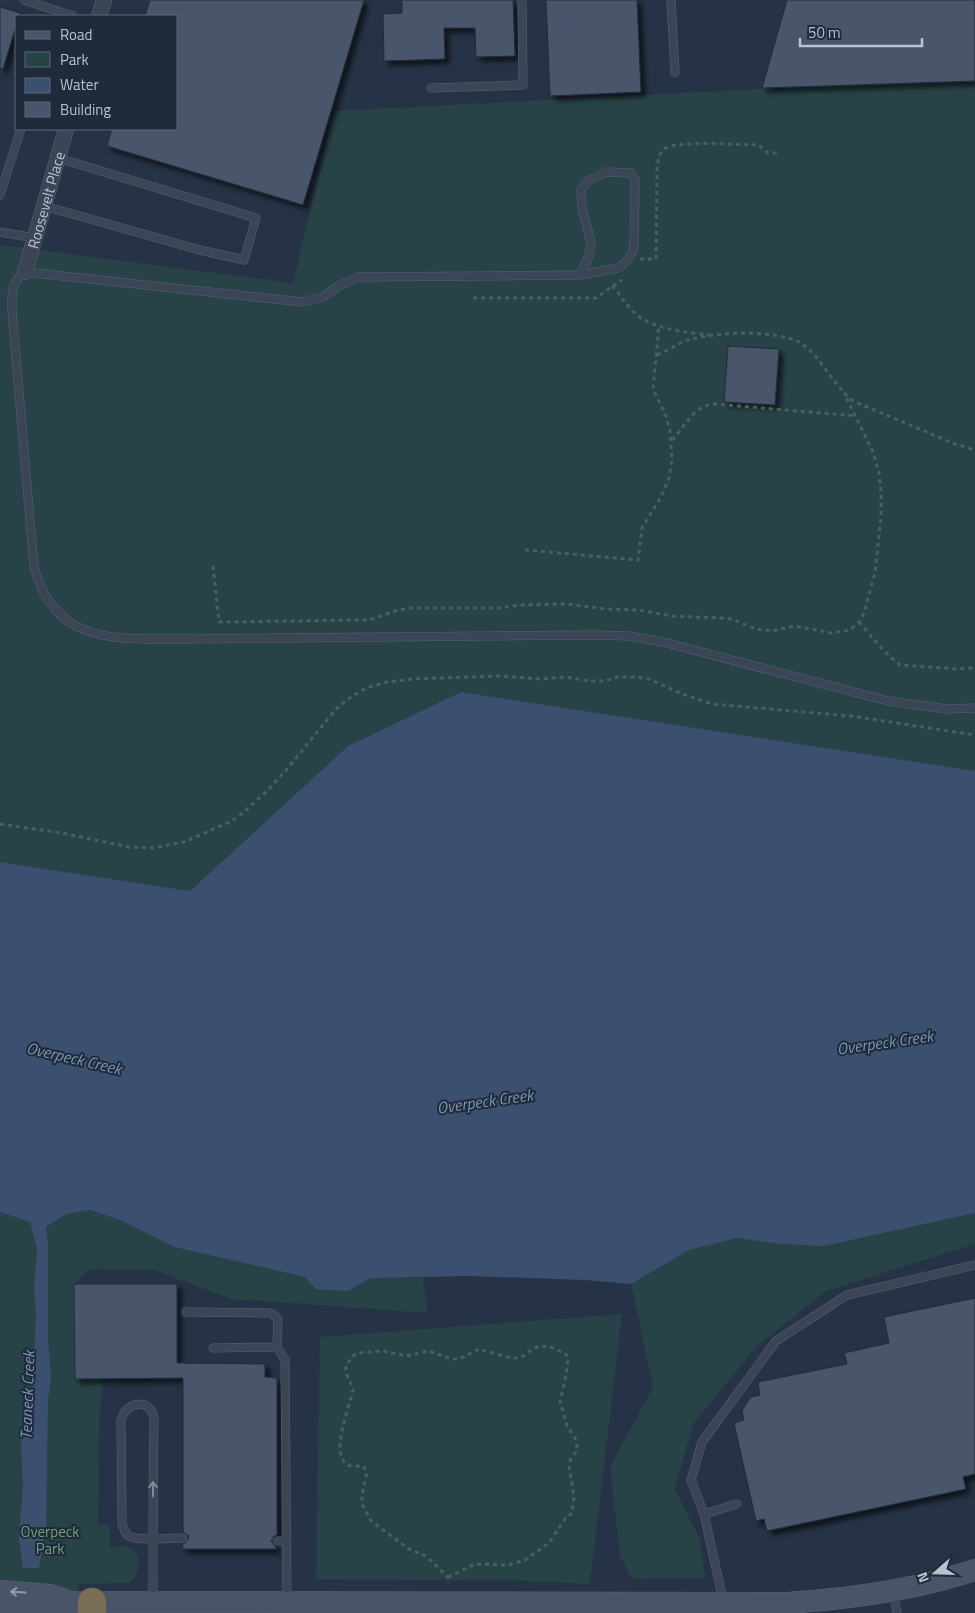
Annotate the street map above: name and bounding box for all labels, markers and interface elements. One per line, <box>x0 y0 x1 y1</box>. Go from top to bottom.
legend <box>15 15 178 130</box>
scale bar <box>800 15 922 47</box>
text: 50 m <box>808 21 841 44</box>
text: Road <box>60 23 92 46</box>
text: Park <box>60 48 89 71</box>
text: Water <box>60 73 99 96</box>
text: Building <box>60 98 111 121</box>
street label: Roosevelt Place <box>21 149 71 251</box>
water label: Overpeck Creek <box>835 1023 936 1061</box>
water label: Overpeck Creek <box>24 1035 126 1081</box>
water label: Overpeck Creek <box>435 1082 536 1120</box>
water label: Teaneck Creek <box>13 1348 41 1440</box>
one-way arrow <box>148 1482 158 1498</box>
park label: Overpeck Park <box>21 1520 79 1560</box>
north arrow <box>910 1548 960 1598</box>
text: N <box>911 1569 934 1586</box>
one-way arrow <box>11 1588 27 1597</box>

